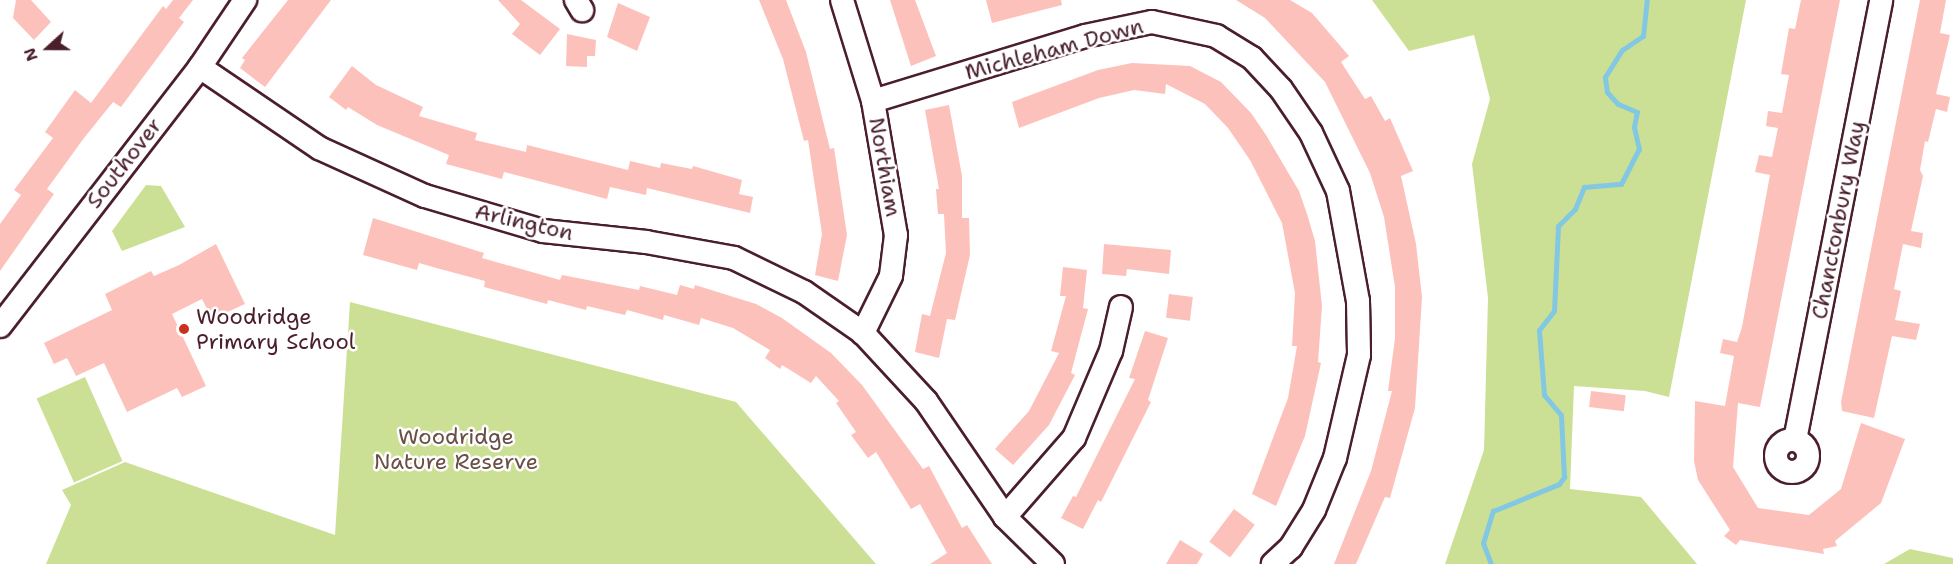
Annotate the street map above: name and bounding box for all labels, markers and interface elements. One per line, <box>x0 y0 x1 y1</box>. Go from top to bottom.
street label: Michleham Down <box>962 13 1146 85</box>
north arrow <box>18 18 78 78</box>
text: N <box>19 45 43 64</box>
street label: Southover <box>81 113 167 213</box>
street label: Northiam <box>863 115 907 219</box>
street label: Chanctonbury Way <box>1806 119 1870 321</box>
street label: Arlington <box>472 198 576 246</box>
place label: Woodridge Primary School <box>196 303 355 354</box>
marker: Woodridge Primary School <box>177 322 191 336</box>
park label: Woodridge Nature Reserve <box>374 423 538 475</box>

